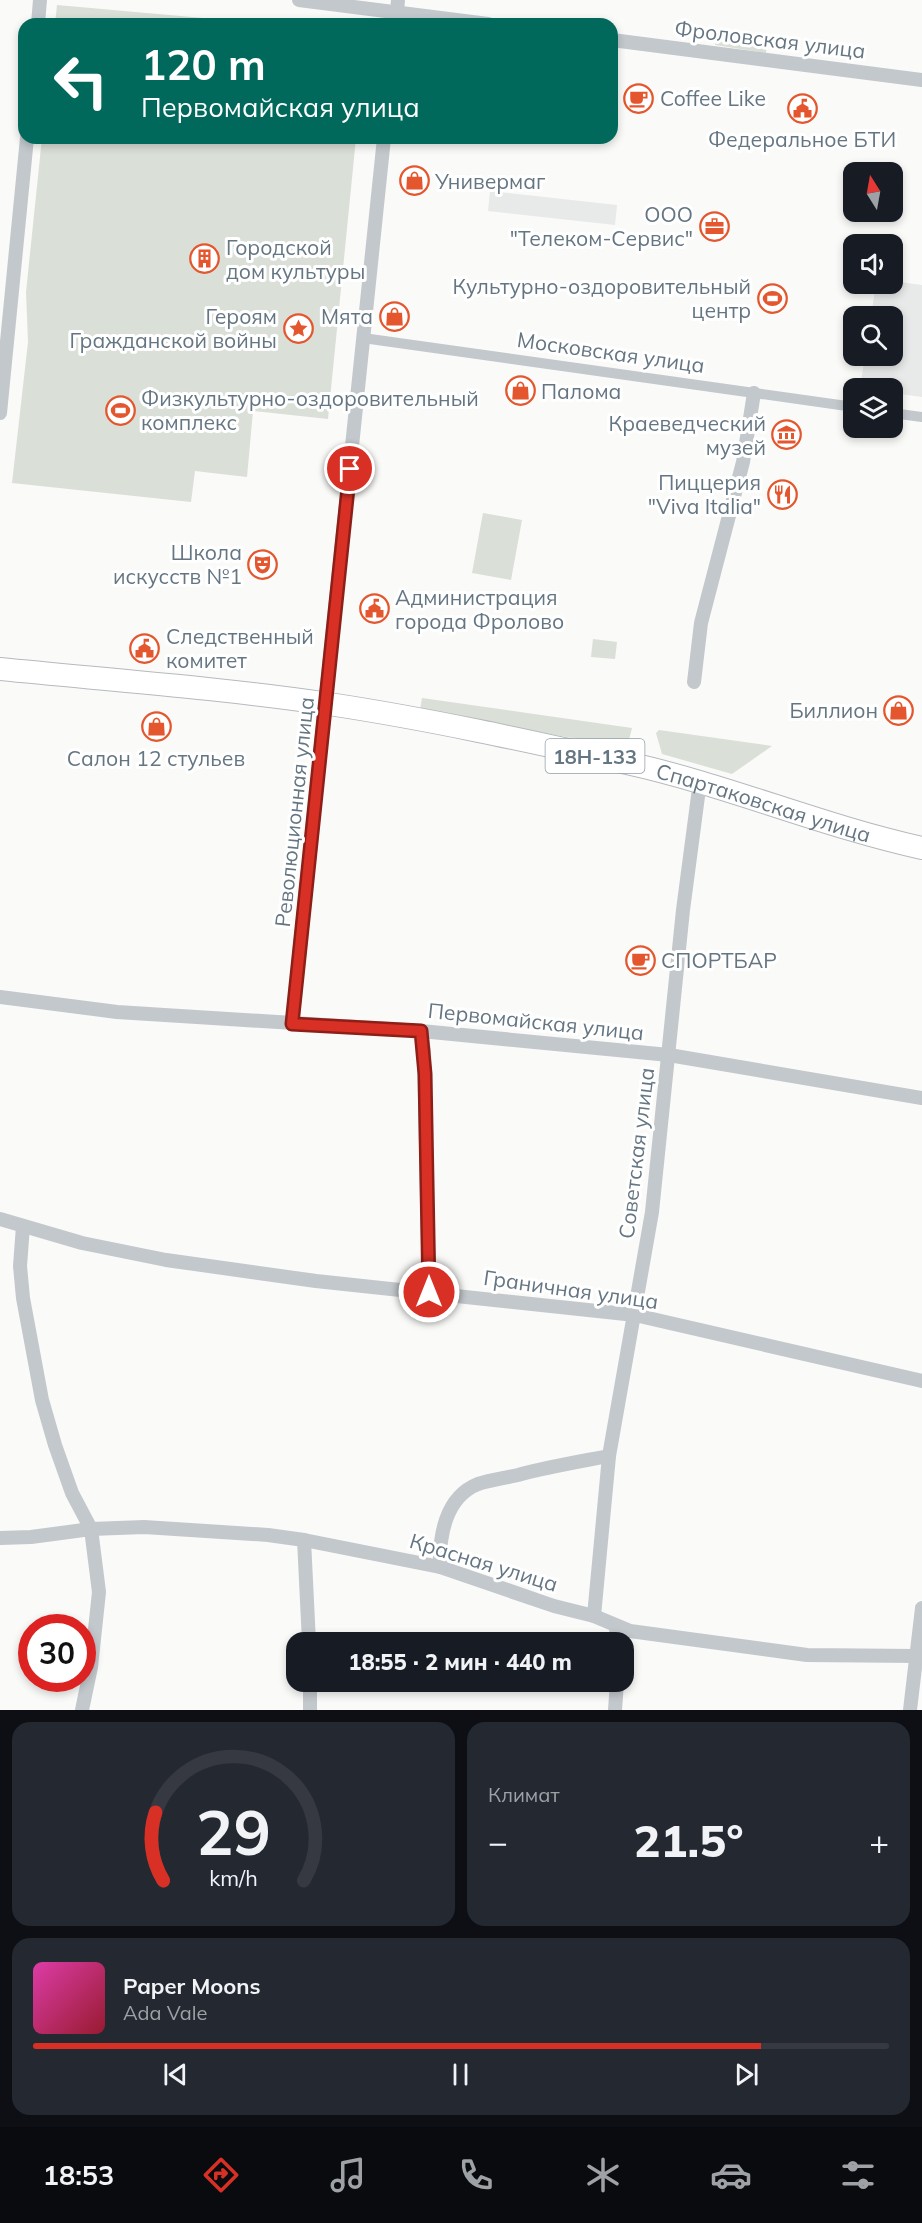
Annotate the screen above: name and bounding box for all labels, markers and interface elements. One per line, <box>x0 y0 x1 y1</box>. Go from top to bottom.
street label: Фроловская улица <box>673 14 867 64</box>
text: 120 m <box>141 38 266 91</box>
icon: left <box>42 42 120 120</box>
cafe icon: Coffee Like <box>623 82 655 114</box>
place label: Coffee Like <box>660 85 766 111</box>
text: Первомайская улица <box>141 90 420 124</box>
public building icon: Федеральное БТИ <box>786 92 818 124</box>
place label: Федеральное БТИ <box>708 126 896 152</box>
north arrow <box>843 162 903 222</box>
map controls <box>843 162 903 438</box>
shop icon: Универмаг <box>398 165 430 197</box>
place label: Универмаг <box>434 168 546 194</box>
place label: ООО "Телеком-Сервис" <box>510 201 693 251</box>
office icon: ООО "Телеком-Сервис" <box>698 210 730 242</box>
place label: Городской дом культуры <box>226 234 365 284</box>
button: sound <box>843 234 903 294</box>
building icon: Городской дом культуры <box>189 243 221 275</box>
place label: Культурно-оздоровительный центр <box>453 273 751 323</box>
sports icon: Культурно-оздоровительный центр <box>756 282 788 314</box>
shop icon: Мята <box>378 300 410 332</box>
place label: Героям Гражданской войны <box>70 303 277 353</box>
place label: Мята <box>321 303 373 329</box>
button: search <box>843 306 903 366</box>
place icon: Героям Гражданской войны <box>282 312 314 344</box>
street label: Московская улица <box>516 326 706 378</box>
shop icon: Палома <box>504 375 536 407</box>
place label: Палома <box>541 378 621 404</box>
button: layers <box>843 378 903 438</box>
place label: Физкультурно-оздоровительный комплекс <box>141 385 479 435</box>
sports icon: Физкультурно-оздоровительный комплекс <box>104 394 136 426</box>
place label: Краеведческий музей <box>608 410 766 460</box>
museum icon: Краеведческий музей <box>771 419 803 451</box>
pin <box>324 443 375 494</box>
icon: arrive <box>333 452 366 485</box>
place label: Пиццерия "Viva Italia" <box>648 469 761 519</box>
restaurant icon: Пиццерия "Viva Italia" <box>766 478 798 510</box>
place label: Школа искусств №1 <box>113 539 242 589</box>
theatre icon: Школа искусств №1 <box>247 548 279 580</box>
place label: Администрация города Фролово <box>395 584 564 634</box>
public building icon: Администрация города Фролово <box>358 593 390 625</box>
place label: Следственный комитет <box>166 623 314 673</box>
public building icon: Следственный комитет <box>129 632 161 664</box>
shop icon: Биллион <box>883 694 915 726</box>
street label: Революционная улица <box>269 696 319 928</box>
place label: Биллион <box>789 697 878 723</box>
shop icon: Салон 12 стульев <box>140 711 172 743</box>
road number: 18Н-133 <box>546 739 644 773</box>
place label: Салон 12 стульев <box>67 745 245 771</box>
street label: Спартаковская улица <box>654 758 874 848</box>
cafe icon: СПОРТБАР <box>624 944 656 976</box>
place label: СПОРТБАР <box>661 947 777 973</box>
street label: Первомайская улица <box>427 997 645 1045</box>
street label: Советская улица <box>613 1066 659 1240</box>
position arrow <box>397 1260 461 1324</box>
street label: Граничная улица <box>482 1264 660 1314</box>
street label: Красная улица <box>407 1527 561 1597</box>
speed limit sign: 30 <box>18 1614 96 1692</box>
text: 18:55 · 2 мин · 440 m <box>348 1648 572 1676</box>
text: Климат <box>488 1782 560 1807</box>
text: 29 <box>196 1792 271 1871</box>
text: 21.5° <box>634 1812 743 1868</box>
text: − <box>488 1821 508 1862</box>
text: + <box>869 1821 889 1862</box>
text: km/h <box>209 1864 258 1891</box>
text: Paper Moons <box>123 1972 261 2000</box>
text: Ada Vale <box>123 2000 207 2025</box>
icon: previous <box>159 2058 192 2091</box>
icon: pause <box>444 2058 477 2091</box>
icon: next <box>730 2058 763 2091</box>
icon: directions <box>200 2154 242 2196</box>
icon: music <box>327 2154 369 2196</box>
icon: phone <box>455 2154 497 2196</box>
icon: climate <box>582 2154 624 2196</box>
icon: car <box>710 2154 752 2196</box>
icon: filters <box>837 2154 879 2196</box>
text: 18:53 <box>43 2158 114 2192</box>

